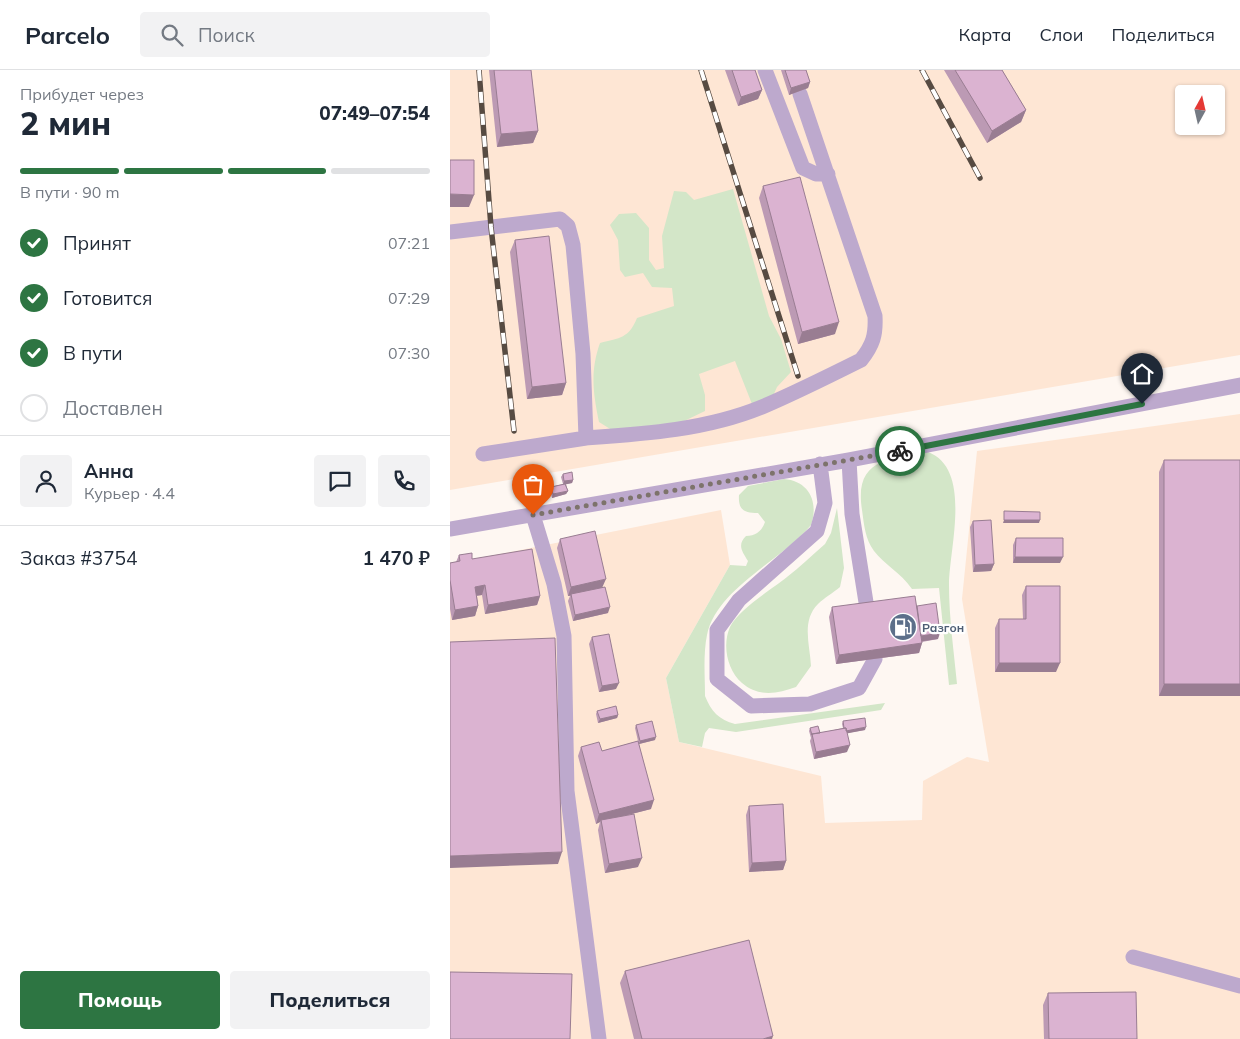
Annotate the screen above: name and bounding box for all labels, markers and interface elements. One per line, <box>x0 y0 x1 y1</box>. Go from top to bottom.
search box <box>140 12 490 57</box>
text: Parcelo <box>25 20 110 50</box>
icon: search <box>158 21 186 49</box>
text: Поиск <box>198 23 255 47</box>
text: Карта <box>959 23 1011 46</box>
text: Слои <box>1039 23 1084 46</box>
text: Поделиться <box>1112 23 1215 46</box>
text: Прибудет через <box>20 84 144 104</box>
north arrow <box>1175 85 1225 135</box>
map controls <box>1175 85 1225 135</box>
text: 07:49–07:54 <box>319 101 430 125</box>
text: 2 мин <box>20 103 111 143</box>
text: В пути · 90 m <box>20 182 120 202</box>
icon: check <box>20 229 48 257</box>
text: Принят <box>63 231 131 255</box>
text: 07:21 <box>388 233 430 253</box>
icon: check <box>20 284 48 312</box>
text: Готовится <box>63 286 153 310</box>
text: 07:29 <box>388 288 430 308</box>
icon: check <box>20 339 48 367</box>
text: В пути <box>63 341 122 365</box>
text: 07:30 <box>388 343 430 363</box>
pin <box>1121 353 1163 404</box>
icon: home <box>1128 360 1156 388</box>
text: Доставлен <box>63 396 163 420</box>
courier <box>875 426 925 476</box>
icon: bike <box>886 437 914 465</box>
button: person <box>20 455 72 507</box>
button: chat <box>314 455 366 507</box>
button: phone <box>378 455 430 507</box>
text: Анна <box>84 459 134 483</box>
pin <box>512 464 554 515</box>
icon: bag <box>519 471 547 499</box>
text: Курьер · 4.4 <box>84 483 175 503</box>
text: Заказ #3754 <box>20 546 137 570</box>
text: 1 470 ₽ <box>363 546 430 570</box>
fuel station icon: Разгон <box>888 612 918 642</box>
place label: Разгон <box>922 620 964 635</box>
button: Помощь <box>20 971 220 1029</box>
button: Поделиться <box>230 971 430 1029</box>

